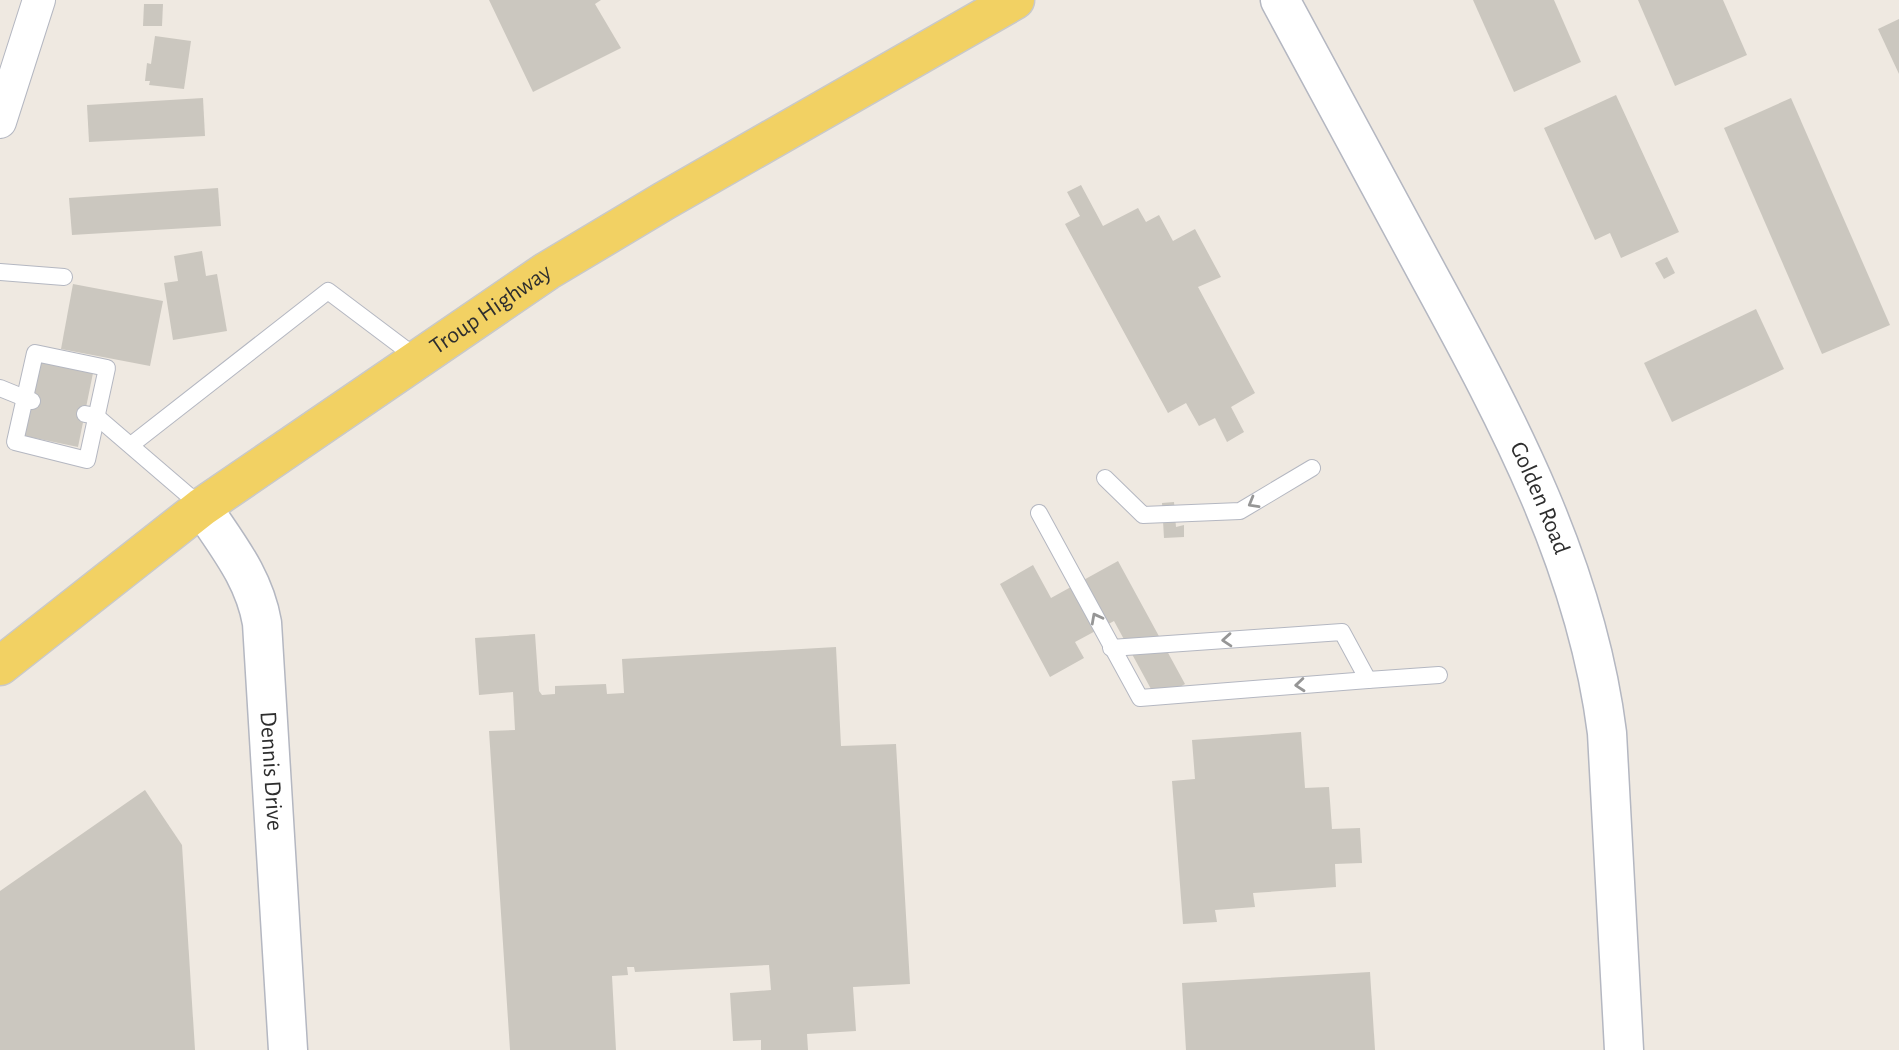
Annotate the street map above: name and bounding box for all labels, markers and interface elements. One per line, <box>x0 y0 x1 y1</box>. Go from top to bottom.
street label: Troup Highway <box>426 260 556 359</box>
street label: Golden Road <box>1505 438 1574 557</box>
one-way arrow <box>1248 495 1260 508</box>
one-way arrow <box>1090 613 1104 626</box>
one-way arrow <box>1222 632 1233 647</box>
one-way arrow <box>1295 677 1306 692</box>
street label: Dennis Drive <box>255 711 287 832</box>

